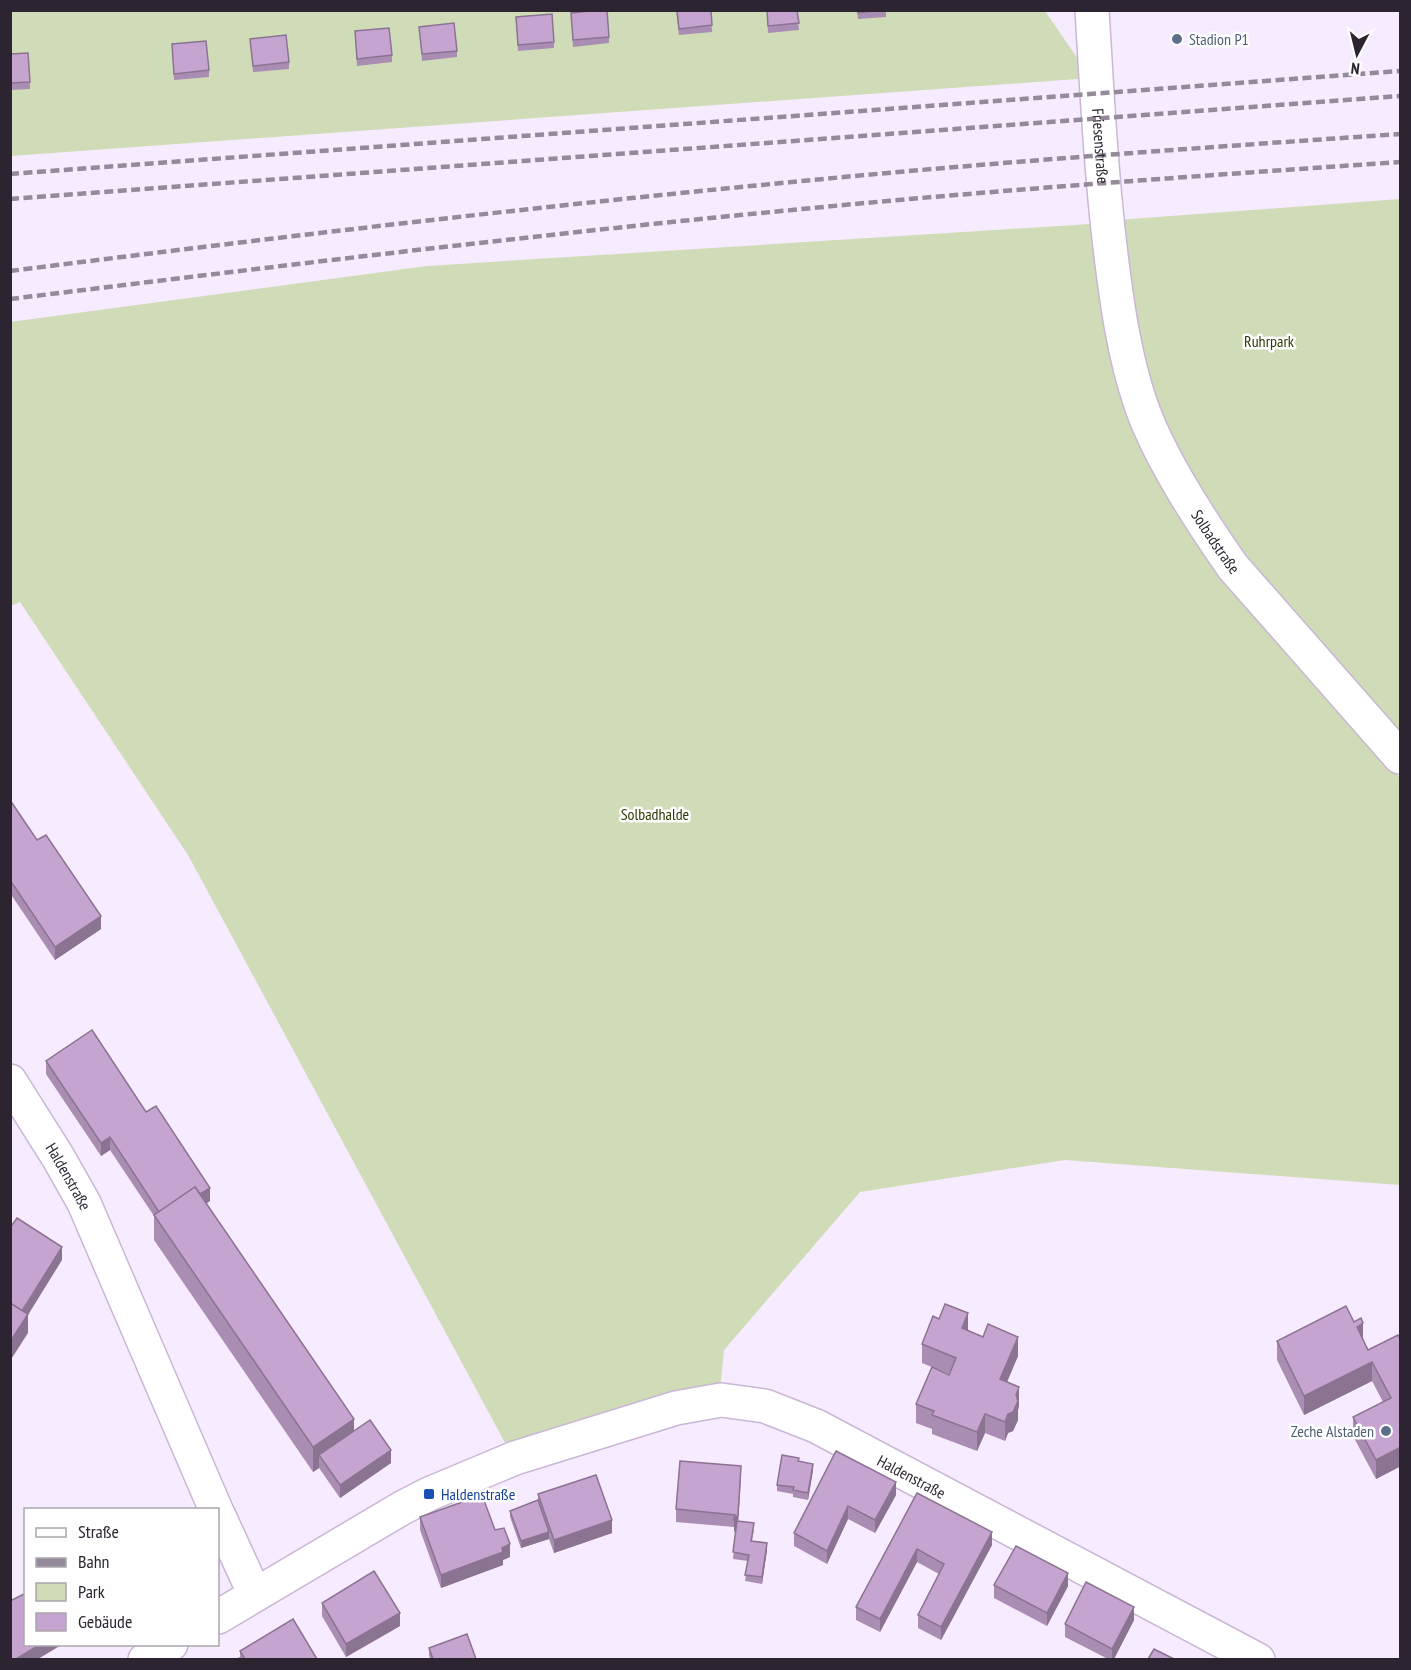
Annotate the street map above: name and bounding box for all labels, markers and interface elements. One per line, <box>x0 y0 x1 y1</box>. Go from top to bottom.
north arrow <box>1327 24 1387 84</box>
place label: Stadion P1 <box>1189 29 1249 49</box>
marker: Stadion P1 <box>1170 32 1184 46</box>
text: N <box>1350 58 1361 79</box>
street label: Friesenstraße <box>1088 108 1114 184</box>
park label: Ruhrpark <box>1244 331 1295 351</box>
street label: Solbadstraße <box>1187 506 1244 578</box>
park label: Solbadhalde <box>621 804 689 824</box>
street label: Haldenstraße <box>42 1139 96 1213</box>
place label: Zeche Alstaden <box>1291 1421 1374 1441</box>
marker: Zeche Alstaden <box>1379 1424 1393 1438</box>
street label: Haldenstraße <box>874 1450 949 1503</box>
place label: Haldenstraße <box>441 1484 515 1504</box>
marker: Haldenstraße <box>422 1487 436 1501</box>
legend <box>24 1508 219 1646</box>
text: Straße <box>78 1520 119 1543</box>
text: Bahn <box>78 1550 110 1573</box>
text: Park <box>78 1580 105 1603</box>
text: Gebäude <box>78 1610 132 1633</box>

